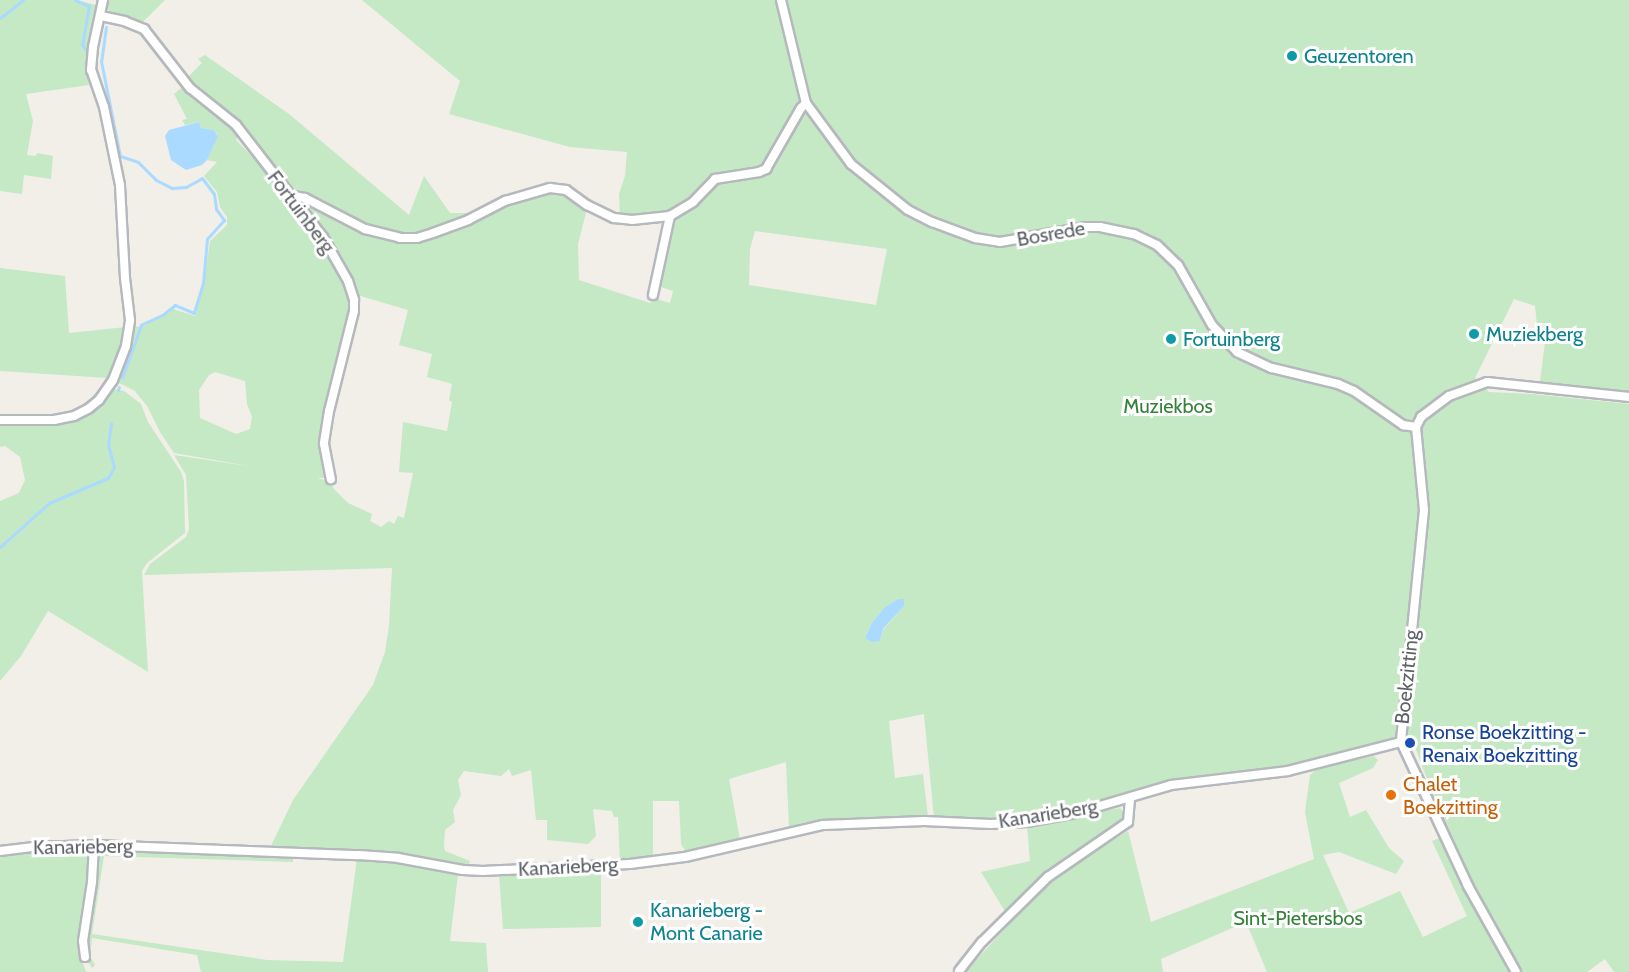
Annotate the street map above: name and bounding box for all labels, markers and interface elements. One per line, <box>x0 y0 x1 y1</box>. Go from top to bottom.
place label: Geuzentoren <box>1304 44 1414 68</box>
marker: Geuzentoren <box>1285 49 1299 63</box>
street label: Fortuinberg <box>262 166 340 258</box>
street label: Bosrede <box>1015 216 1087 252</box>
place label: Muziekberg <box>1486 322 1583 346</box>
place label: Fortuinberg <box>1183 327 1280 351</box>
marker: Muziekberg <box>1467 327 1481 341</box>
marker: Fortuinberg <box>1164 332 1178 346</box>
park label: Muziekbos <box>1123 394 1213 418</box>
street label: Boekzitting <box>1390 629 1424 725</box>
place label: Ronse Boekzitting - Renaix Boekzitting <box>1422 720 1587 767</box>
marker: Ronse Boekzitting - Renaix Boekzitting <box>1403 736 1417 750</box>
place label: Chalet Boekzitting <box>1403 772 1498 819</box>
marker: Chalet Boekzitting <box>1384 788 1398 802</box>
street label: Kanarieberg <box>997 794 1099 834</box>
street label: Kanarieberg <box>33 834 133 860</box>
street label: Kanarieberg <box>517 852 619 882</box>
place label: Kanarieberg - Mont Canarie <box>650 898 763 945</box>
park label: Sint-Pietersbos <box>1233 906 1363 930</box>
marker: Kanarieberg - Mont Canarie <box>631 915 645 929</box>

